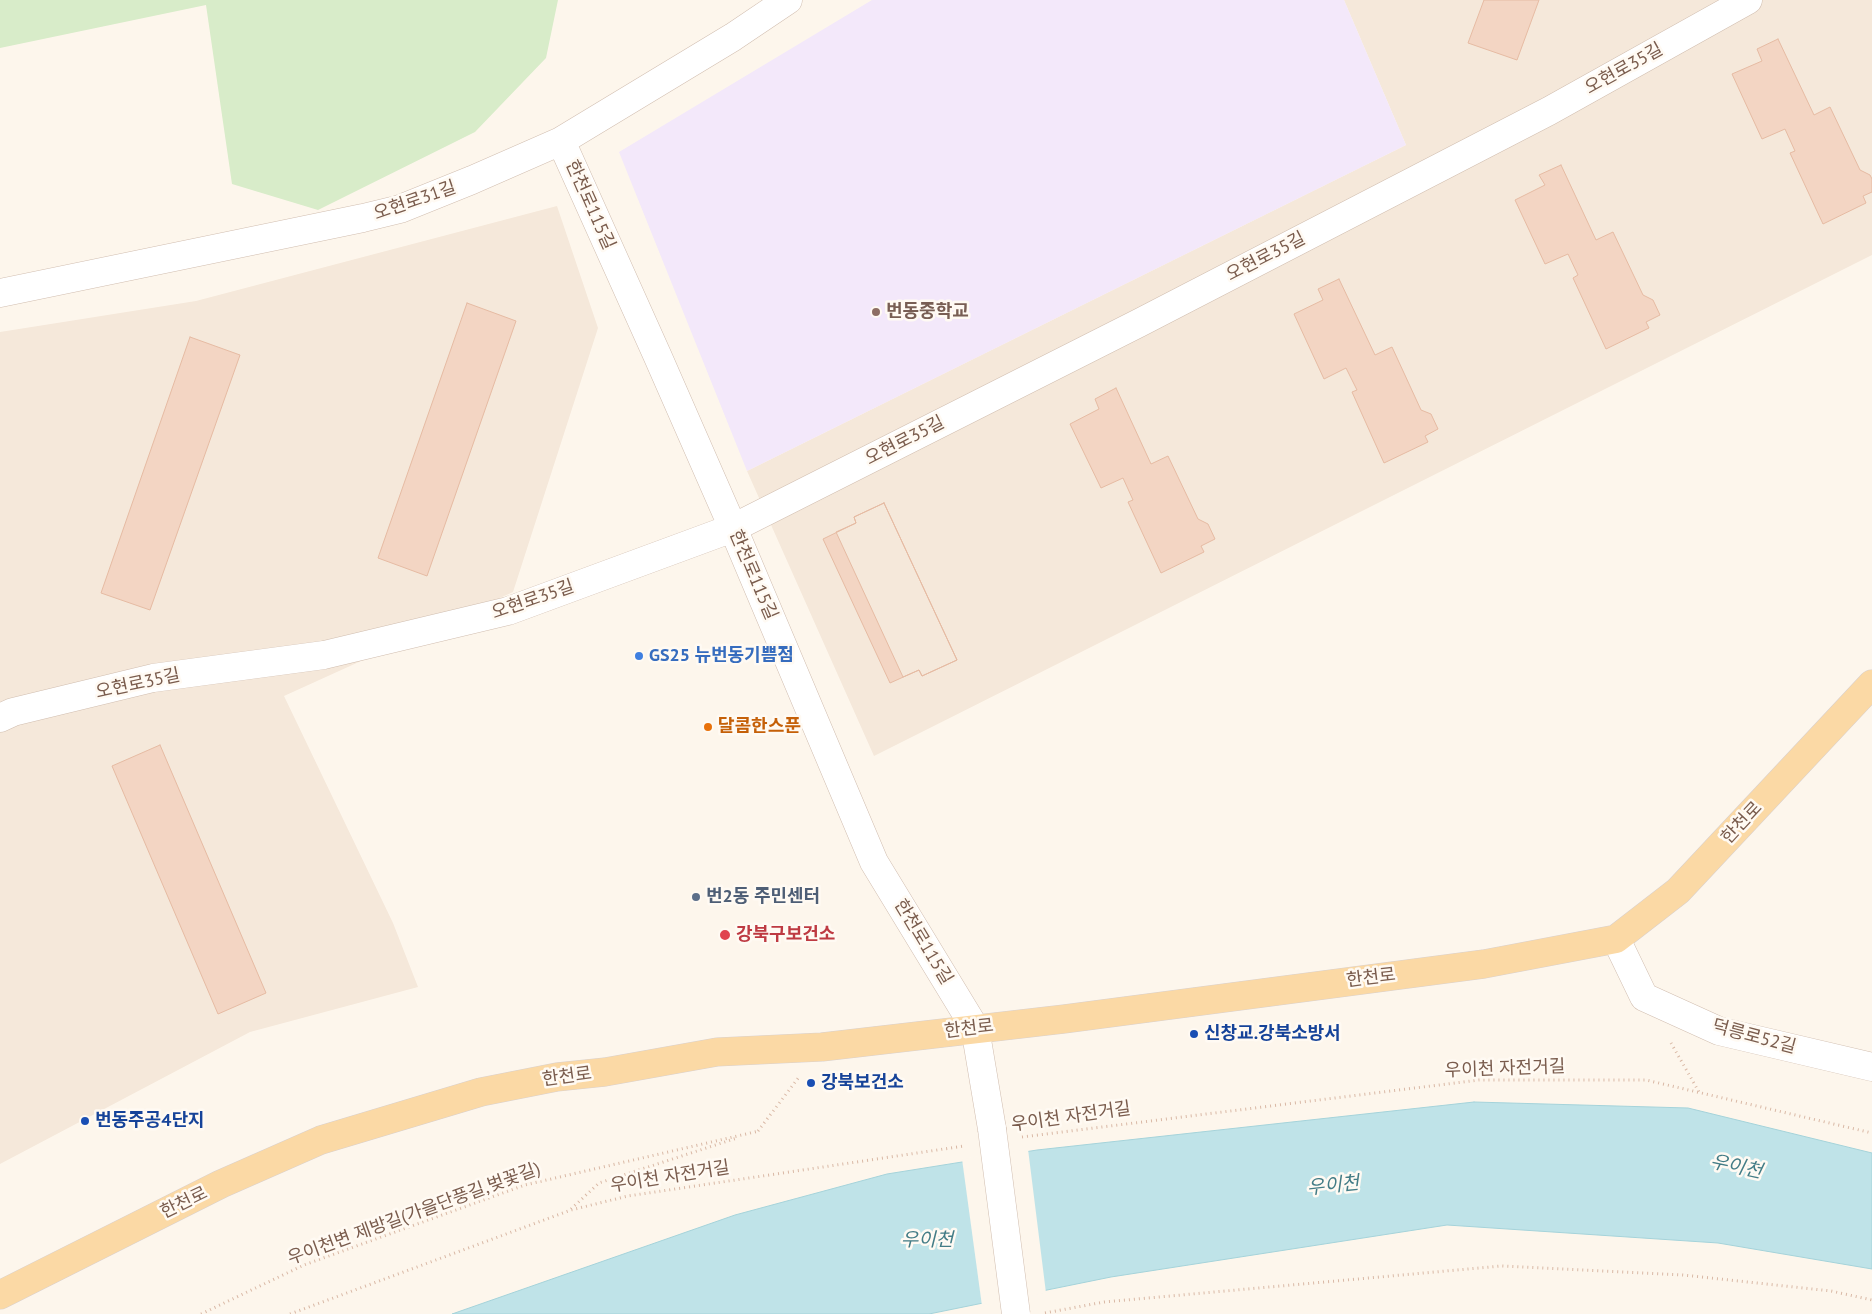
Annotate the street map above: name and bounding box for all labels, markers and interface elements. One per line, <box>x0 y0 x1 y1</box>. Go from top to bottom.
street label: 오현로35길 <box>1581 39 1667 99</box>
street label: 한천로115길 <box>561 157 619 253</box>
street label: 오현로31길 <box>371 177 459 225</box>
street label: 오현로35길 <box>1223 228 1309 286</box>
place label: 번동중학교 <box>886 301 969 323</box>
marker: 번동중학교 <box>870 306 882 318</box>
street label: 오현로35길 <box>862 412 948 470</box>
street label: 한천로115길 <box>724 527 782 623</box>
street label: 오현로35길 <box>489 576 577 624</box>
place label: GS25 뉴번동기쁨점 <box>649 645 794 667</box>
marker: GS25 뉴번동기쁨점 <box>633 650 645 662</box>
street label: 오현로35길 <box>94 665 182 703</box>
place label: 달콤한스푼 <box>718 716 801 738</box>
marker: 달콤한스푼 <box>702 721 714 733</box>
street label: 한천로 <box>1717 797 1767 849</box>
place label: 번2동 주민센터 <box>706 886 820 908</box>
marker: 번2동 주민센터 <box>690 891 702 903</box>
street label: 한천로115길 <box>889 895 957 989</box>
place label: 강북구보건소 <box>736 924 835 946</box>
marker: 강북구보건소 <box>718 928 732 942</box>
street label: 한천로 <box>1345 964 1397 992</box>
street label: 한천로 <box>943 1015 995 1043</box>
street label: 덕릉로52길 <box>1710 1015 1798 1059</box>
place label: 신창교.강북소방서 <box>1204 1023 1341 1045</box>
marker: 신창교.강북소방서 <box>1188 1028 1200 1040</box>
street label: 우이천 자전거길 <box>1444 1056 1566 1082</box>
street label: 한천로 <box>541 1063 593 1091</box>
place label: 강북보건소 <box>821 1072 904 1094</box>
marker: 강북보건소 <box>805 1077 817 1089</box>
street label: 우이천 자전거길 <box>1010 1098 1132 1136</box>
place label: 번동주공4단지 <box>95 1110 205 1132</box>
marker: 번동주공4단지 <box>79 1115 91 1127</box>
water label: 우이천 <box>1708 1150 1764 1184</box>
street label: 우이천 자전거길 <box>609 1157 731 1197</box>
street label: 우이천변 제방길(가을단풍길,벚꽃길) <box>285 1158 543 1270</box>
water label: 우이천 <box>1306 1172 1360 1200</box>
street label: 한천로 <box>157 1182 211 1224</box>
water label: 우이천 <box>901 1230 953 1252</box>

